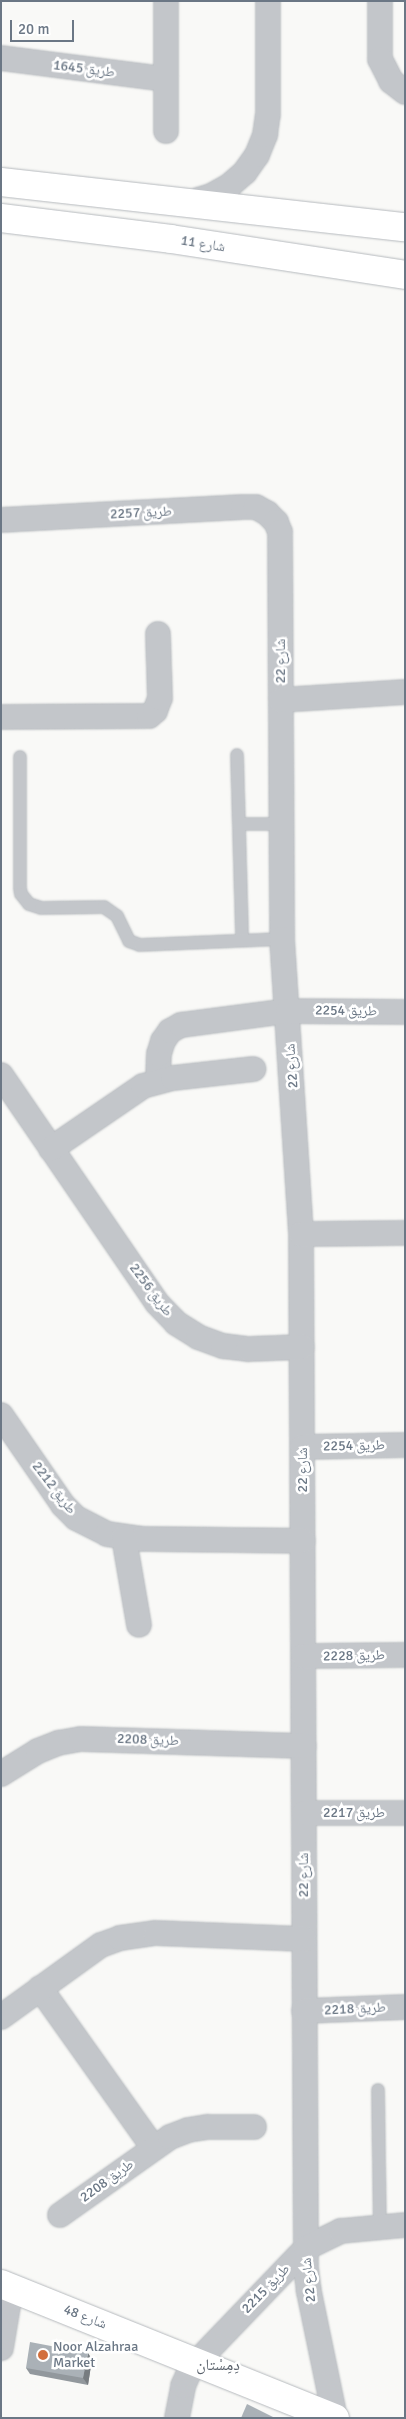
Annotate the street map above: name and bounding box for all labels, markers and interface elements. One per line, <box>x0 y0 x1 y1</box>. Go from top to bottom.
scale bar <box>12 10 76 42</box>
text: 20 m <box>18 20 49 38</box>
street label: طريق 1645 <box>52 57 116 81</box>
street label: شارع 11 <box>180 232 226 256</box>
street label: طريق 2257 <box>110 503 172 523</box>
street label: شارع 22 <box>273 639 289 683</box>
street label: طريق 2254 <box>315 1002 377 1020</box>
street label: شارع 22 <box>282 1043 302 1089</box>
street label: طريق 2256 <box>126 1260 176 1320</box>
street label: طريق 2254 <box>323 1437 385 1455</box>
street label: شارع 22 <box>295 1448 311 1492</box>
street label: طريق 2212 <box>28 1458 80 1518</box>
street label: طريق 2228 <box>323 1647 385 1665</box>
street label: طريق 2208 <box>117 1731 179 1749</box>
street label: طريق 2217 <box>323 1805 385 1821</box>
street label: شارع 22 <box>296 1853 312 1897</box>
street label: طريق 2218 <box>324 1999 386 2019</box>
street label: طريق 2208 <box>77 2156 137 2206</box>
street label: شارع 22 <box>298 2257 320 2303</box>
street label: طريق 2215 <box>238 2261 294 2317</box>
street label: شارع 48 <box>61 2301 109 2333</box>
place label: Noor Alzahraa Market <box>53 2339 138 2372</box>
marker: Noor Alzahraa Market <box>37 2349 49 2361</box>
district label: دِمِسْتان <box>196 2355 240 2375</box>

